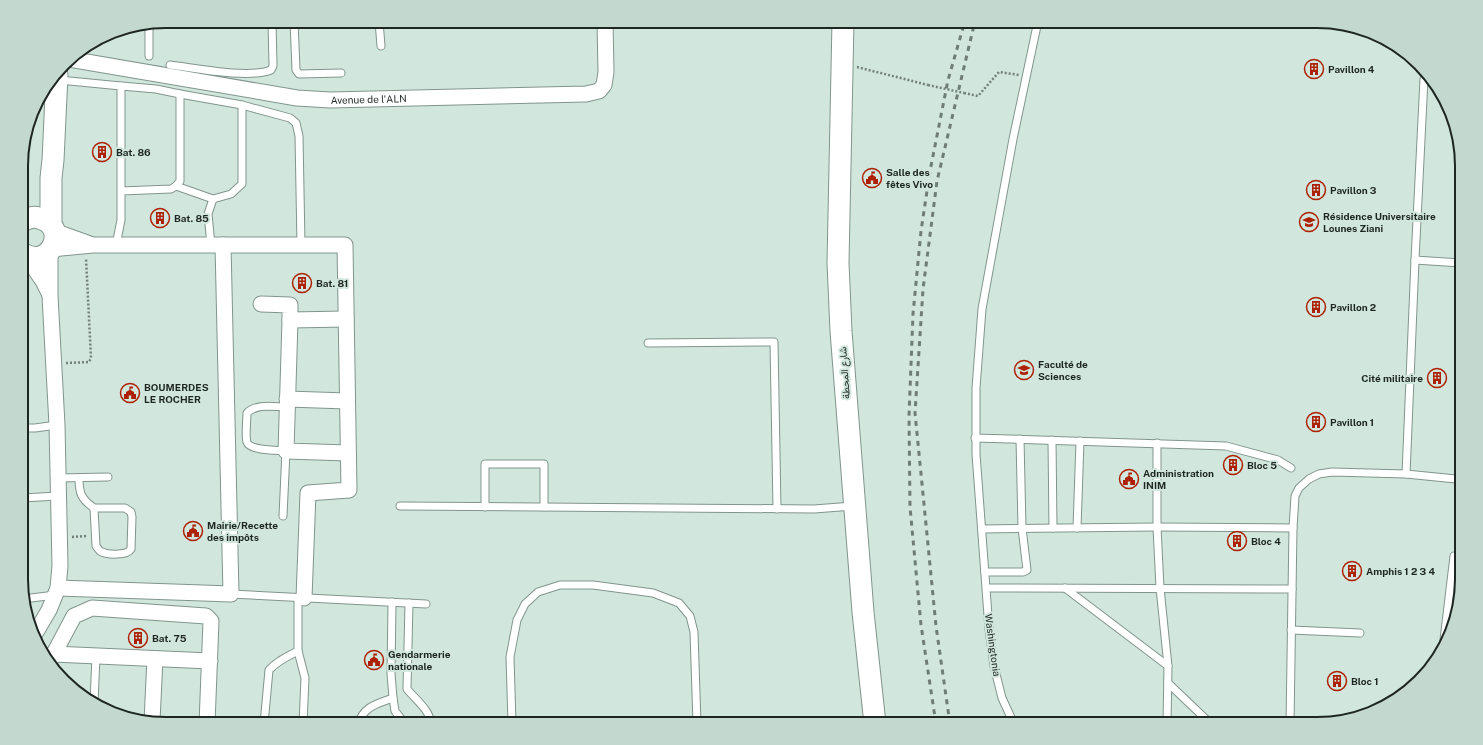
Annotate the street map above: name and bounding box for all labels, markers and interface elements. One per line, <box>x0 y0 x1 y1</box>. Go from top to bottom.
building icon: Pavillon 4 <box>1303 58 1325 80</box>
place label: Pavillon 4 <box>1328 63 1375 75</box>
street label: Avenue de l'ALN <box>330 92 407 106</box>
building icon: Bat. 86 <box>91 141 113 163</box>
place label: Bat. 86 <box>116 146 151 158</box>
place label: Salle des fêtes Vivo <box>886 166 933 190</box>
public building icon: Salle des fêtes Vivo <box>861 167 883 189</box>
building icon: Pavillon 3 <box>1305 179 1327 201</box>
place label: Pavillon 3 <box>1330 184 1377 196</box>
building icon: Bat. 85 <box>149 207 171 229</box>
place label: Résidence Universitaire Lounes Ziani <box>1323 210 1436 234</box>
school or university icon: Résidence Universitaire Lounes Ziani <box>1298 211 1320 233</box>
place label: Bat. 85 <box>174 212 209 224</box>
building icon: Bat. 81 <box>291 272 313 294</box>
place label: Bat. 81 <box>316 277 348 289</box>
building icon: Pavillon 2 <box>1305 296 1327 318</box>
place label: Pavillon 2 <box>1330 301 1376 313</box>
street label: شارع المحطة <box>836 346 853 399</box>
place label: Faculté de Sciences <box>1038 358 1088 382</box>
school or university icon: Faculté de Sciences <box>1013 359 1035 381</box>
building icon: Cité militaire <box>1426 367 1448 389</box>
place label: Cité militaire <box>1361 372 1423 384</box>
place label: BOUMERDES LE ROCHER <box>144 381 209 405</box>
public building icon: BOUMERDES LE ROCHER <box>119 382 141 404</box>
building icon: Pavillon 1 <box>1305 411 1327 433</box>
place label: Pavillon 1 <box>1330 416 1374 428</box>
building icon: Bloc 5 <box>1222 454 1244 476</box>
place label: Bloc 5 <box>1247 459 1277 471</box>
place label: Administration INIM <box>1143 467 1214 491</box>
public building icon: Administration INIM <box>1118 468 1140 490</box>
place label: Mairie/Recette des impôts <box>207 519 278 543</box>
public building icon: Mairie/Recette des impôts <box>182 520 204 542</box>
building icon: Bloc 4 <box>1226 530 1248 552</box>
place label: Bloc 4 <box>1251 535 1281 547</box>
building icon: Amphis 1 2 3 4 <box>1341 560 1363 582</box>
place label: Amphis 1 2 3 4 <box>1366 565 1435 577</box>
street label: Washingtonia <box>983 613 1003 677</box>
building icon: Bat. 75 <box>127 627 149 649</box>
place label: Bat. 75 <box>152 632 187 644</box>
place label: Gendarmerie nationale <box>388 648 451 672</box>
public building icon: Gendarmerie nationale <box>363 649 385 671</box>
building icon: Bloc 1 <box>1326 670 1348 692</box>
place label: Bloc 1 <box>1351 675 1379 687</box>

